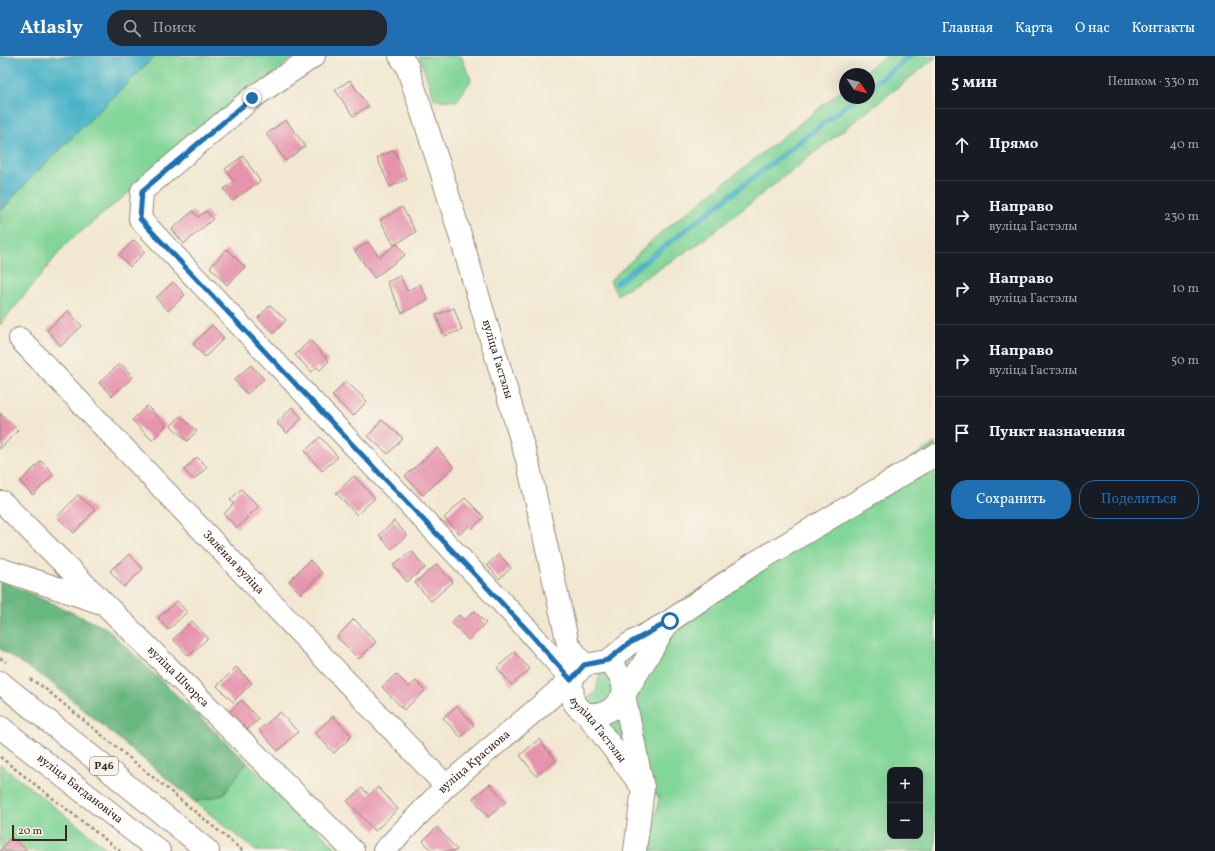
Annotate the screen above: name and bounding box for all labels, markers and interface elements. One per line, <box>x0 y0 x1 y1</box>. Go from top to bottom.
search box <box>107 10 387 46</box>
text: Atlasly <box>20 15 83 41</box>
icon: search <box>121 17 143 39</box>
text: Поиск <box>153 18 196 39</box>
text: Главная <box>942 19 993 38</box>
text: Карта <box>1015 19 1053 38</box>
text: О нас <box>1075 19 1110 38</box>
text: Контакты <box>1132 19 1195 38</box>
north arrow <box>839 68 875 104</box>
text: 5 мин <box>951 71 997 94</box>
text: Пешком · 330 m <box>1107 73 1199 91</box>
route end <box>243 89 261 107</box>
icon: ahead <box>951 134 973 156</box>
text: Прямо <box>989 134 1038 155</box>
text: 40 m <box>1170 136 1199 154</box>
text: Направо <box>989 197 1053 218</box>
icon: right <box>951 206 973 228</box>
text: 230 m <box>1164 208 1199 226</box>
text: вуліца Гастэлы <box>989 218 1077 236</box>
text: Направо <box>989 269 1053 290</box>
icon: right <box>951 278 973 300</box>
text: 10 m <box>1172 280 1199 298</box>
text: вуліца Гастэлы <box>989 290 1077 308</box>
street label: вуліца Гастэлы <box>478 318 517 401</box>
text: Направо <box>989 341 1053 362</box>
icon: right <box>951 350 973 372</box>
text: 50 m <box>1171 352 1199 370</box>
text: вуліца Гастэлы <box>989 362 1077 380</box>
icon: arrive <box>951 422 973 444</box>
text: Пункт назначения <box>989 422 1125 443</box>
button: Сохранить <box>951 480 1071 519</box>
button: Поделиться <box>1079 480 1199 519</box>
street label: Зялёная вуліца <box>199 527 268 598</box>
route start <box>661 612 679 630</box>
street label: вуліца Шчорса <box>144 643 212 711</box>
street label: вуліца Гастэлы <box>565 696 630 767</box>
street label: вуліца Краснова <box>435 727 514 797</box>
street label: вуліца Багдановіча <box>33 751 126 828</box>
road number: Р46 <box>90 757 118 775</box>
map controls <box>887 767 923 839</box>
button: + <box>887 767 923 803</box>
button: − <box>887 803 923 839</box>
scale bar <box>12 823 67 842</box>
text: 20 m <box>18 824 42 839</box>

